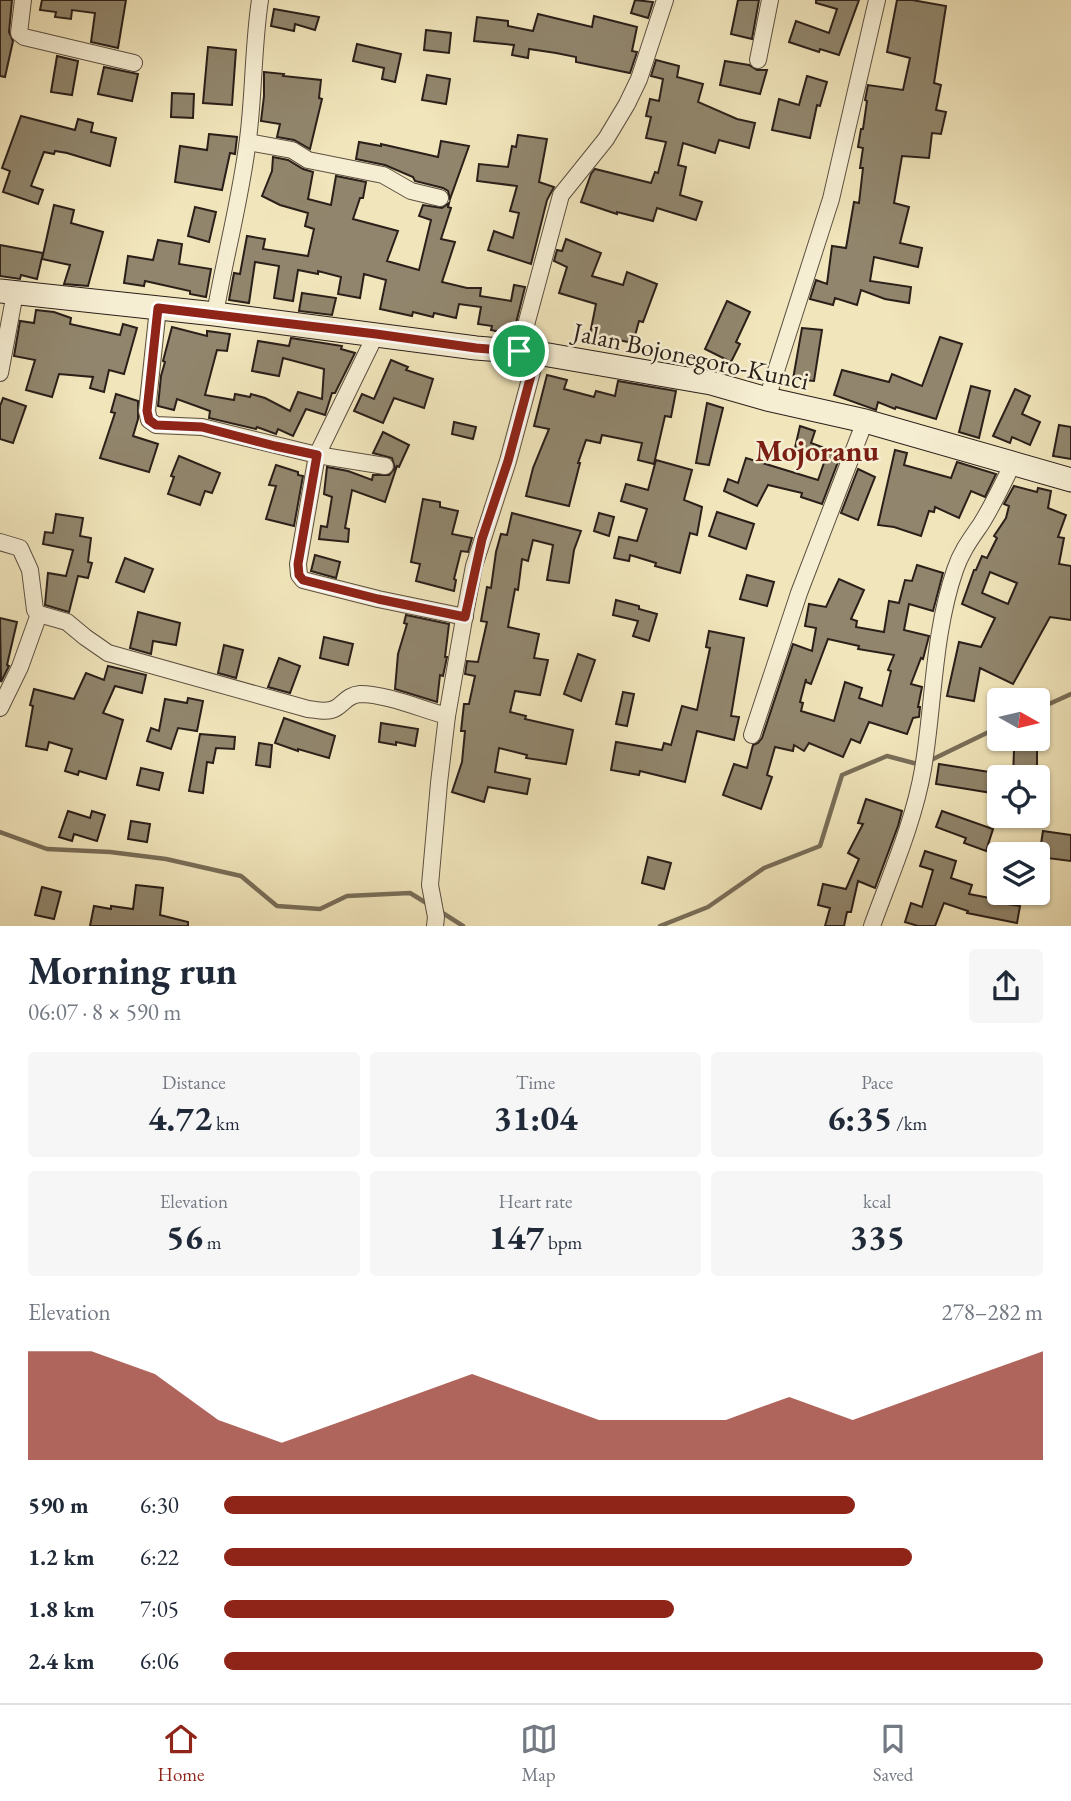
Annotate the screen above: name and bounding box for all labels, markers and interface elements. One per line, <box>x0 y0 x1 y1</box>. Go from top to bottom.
street label: Jalan Bojonegoro-Kunci <box>568 314 812 398</box>
pin <box>489 321 549 381</box>
icon: arrive <box>500 332 538 370</box>
district label: Mojoranu <box>755 431 880 470</box>
north arrow <box>987 688 1050 751</box>
map controls <box>987 688 1050 905</box>
button: locate <box>987 765 1050 828</box>
button: layers <box>987 842 1050 905</box>
text: Morning run <box>28 946 237 995</box>
button: share <box>969 949 1043 1023</box>
text: 06:07 · 8 × 590 m <box>28 997 181 1027</box>
text: Distance <box>162 1070 226 1095</box>
text: Time <box>516 1070 555 1095</box>
text: Pace <box>861 1070 893 1095</box>
text: 4.72 <box>148 1095 212 1140</box>
text: 31:04 <box>494 1095 577 1140</box>
text: 6:35 <box>827 1095 892 1140</box>
text: km <box>212 1111 240 1136</box>
text: /km <box>892 1111 927 1136</box>
text: Elevation <box>160 1189 228 1214</box>
text: Heart rate <box>499 1189 572 1214</box>
text: kcal <box>863 1189 891 1214</box>
text: 56 <box>166 1214 203 1259</box>
text: 147 <box>489 1214 544 1259</box>
text: 335 <box>849 1214 905 1259</box>
text: m <box>203 1230 222 1255</box>
text: bpm <box>544 1230 582 1255</box>
text: Elevation <box>28 1297 111 1327</box>
text: 278–282 m <box>942 1297 1043 1327</box>
text: 590 m <box>28 1490 89 1520</box>
text: 6:30 <box>140 1490 179 1520</box>
text: 1.2 km <box>28 1542 95 1572</box>
text: 6:22 <box>140 1542 179 1572</box>
text: 1.8 km <box>28 1594 95 1624</box>
text: 7:05 <box>140 1594 179 1624</box>
text: 2.4 km <box>28 1646 95 1676</box>
text: 6:06 <box>140 1646 179 1676</box>
tab: Home <box>158 1720 205 1787</box>
tab: Map <box>520 1720 558 1787</box>
tab: Saved <box>873 1720 913 1787</box>

